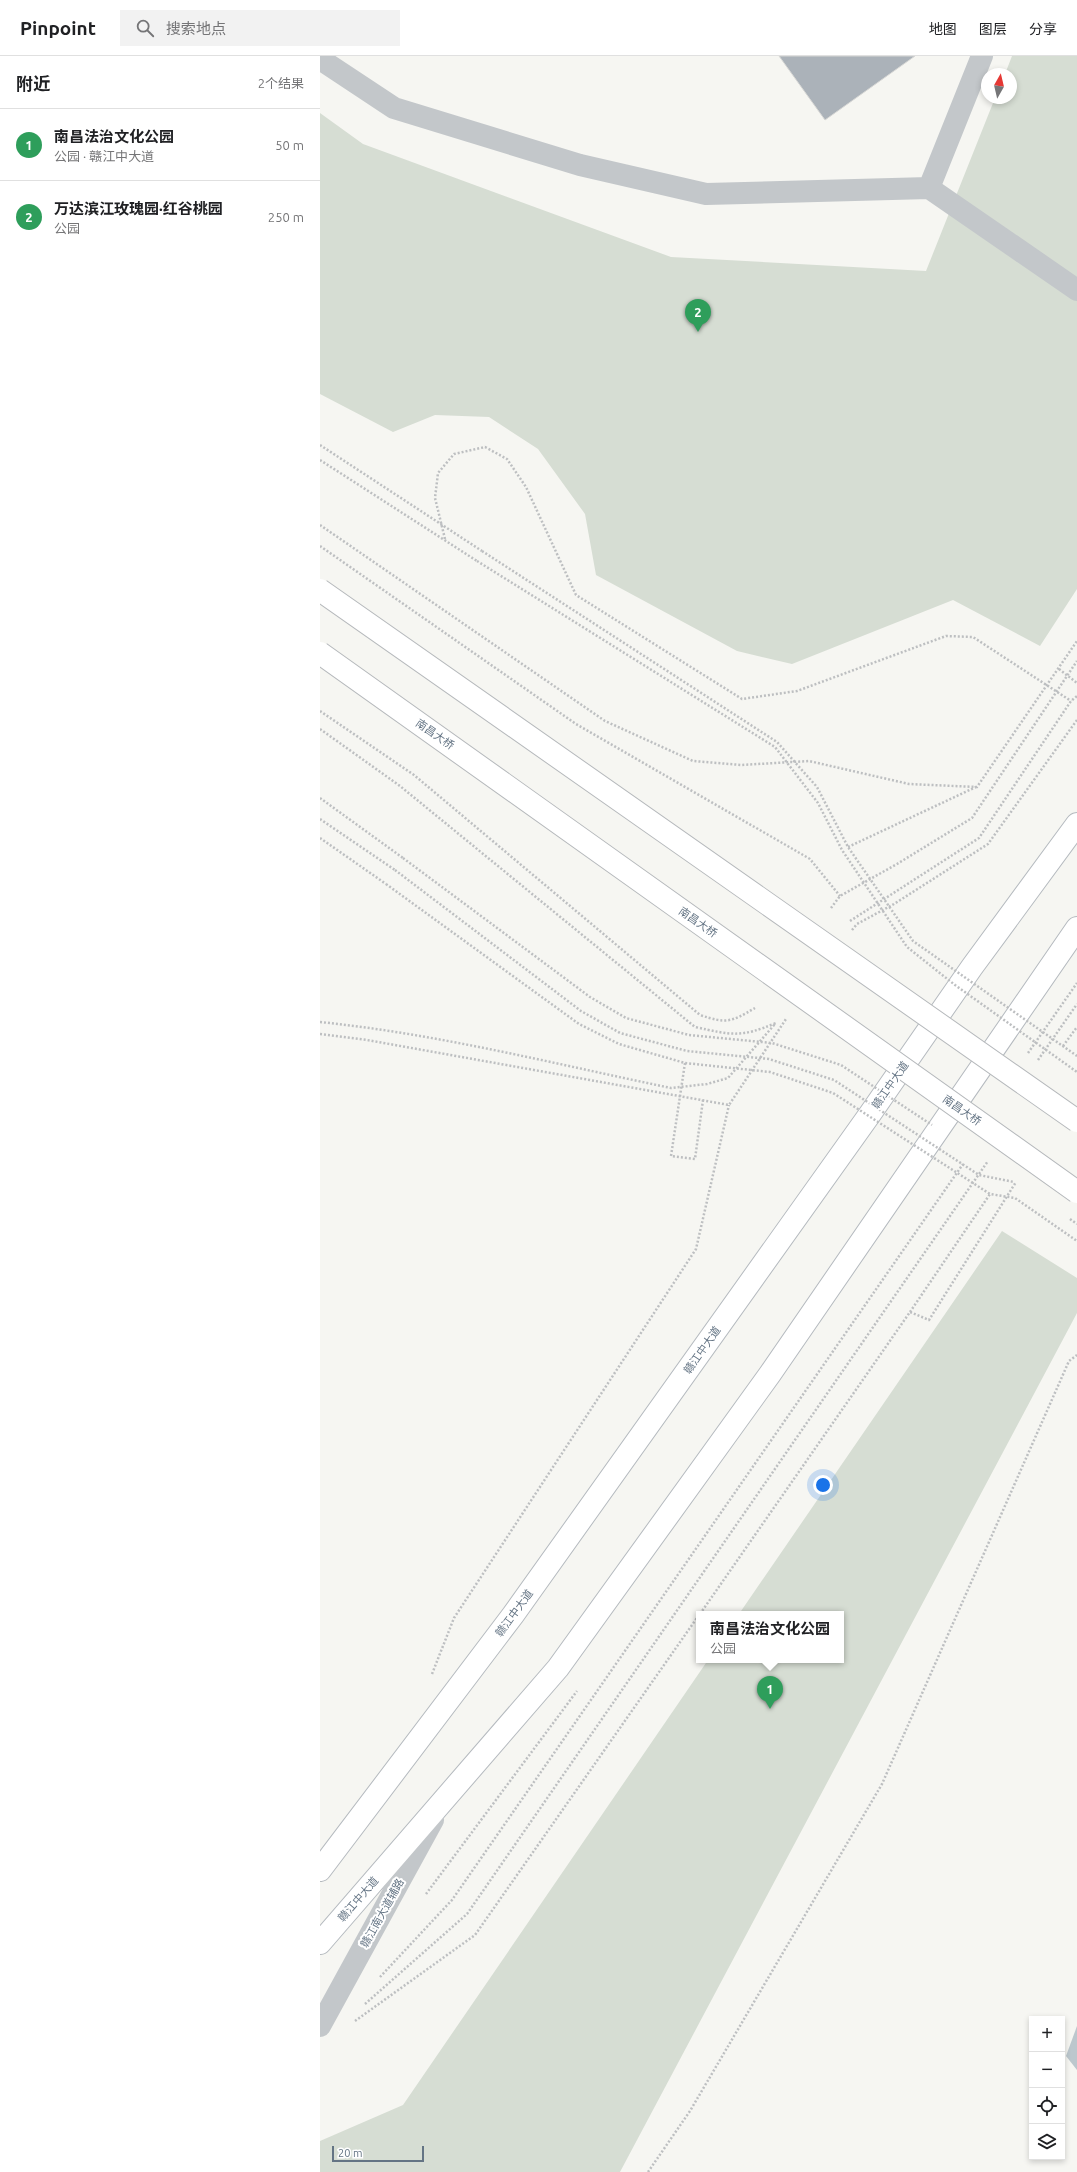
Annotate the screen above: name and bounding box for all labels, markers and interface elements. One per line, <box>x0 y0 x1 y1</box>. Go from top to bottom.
search box <box>120 10 400 46</box>
text: Pinpoint <box>20 17 96 39</box>
icon: search <box>134 17 156 39</box>
text: 搜索地点 <box>166 20 226 37</box>
text: 地图 <box>929 21 957 37</box>
text: 图层 <box>979 21 1007 37</box>
text: 分享 <box>1029 21 1057 37</box>
north arrow <box>981 68 1017 104</box>
text: 附近 <box>16 74 50 93</box>
text: 2个结果 <box>258 76 304 90</box>
text: 南昌法治文化公园 <box>54 128 174 145</box>
text: 1 <box>25 138 33 152</box>
text: 50 m <box>275 138 304 152</box>
text: 公园 · 赣江中大道 <box>54 149 154 163</box>
text: 万达滨江玫瑰园·红谷桃园 <box>54 200 223 217</box>
text: 2 <box>25 210 33 224</box>
text: 250 m <box>268 210 304 224</box>
text: 公园 <box>54 221 80 235</box>
pin: 2 <box>685 299 711 332</box>
street label: 南昌大桥 <box>414 716 456 752</box>
street label: 南昌大桥 <box>677 904 719 940</box>
street label: 赣江中大道 <box>869 1059 911 1111</box>
street label: 南昌大桥 <box>941 1092 983 1128</box>
street label: 赣江中大道 <box>681 1324 723 1376</box>
your location <box>813 1475 833 1495</box>
street label: 赣江中大道 <box>493 1587 535 1639</box>
popup <box>696 1611 844 1663</box>
text: 南昌法治文化公园 <box>710 1620 830 1637</box>
text: 公园 <box>710 1641 736 1655</box>
pin: 1 <box>757 1676 783 1709</box>
street label: 赣江中大道 <box>335 1874 381 1924</box>
street label: 赣江南大道辅路 <box>358 1876 406 1950</box>
map controls <box>1029 2016 1065 2160</box>
button: + <box>1029 2016 1065 2052</box>
button: − <box>1029 2052 1065 2088</box>
button: locate <box>1029 2088 1065 2124</box>
button: layers <box>1029 2124 1065 2160</box>
scale bar <box>332 2144 424 2163</box>
text: 20 m <box>338 2147 362 2159</box>

